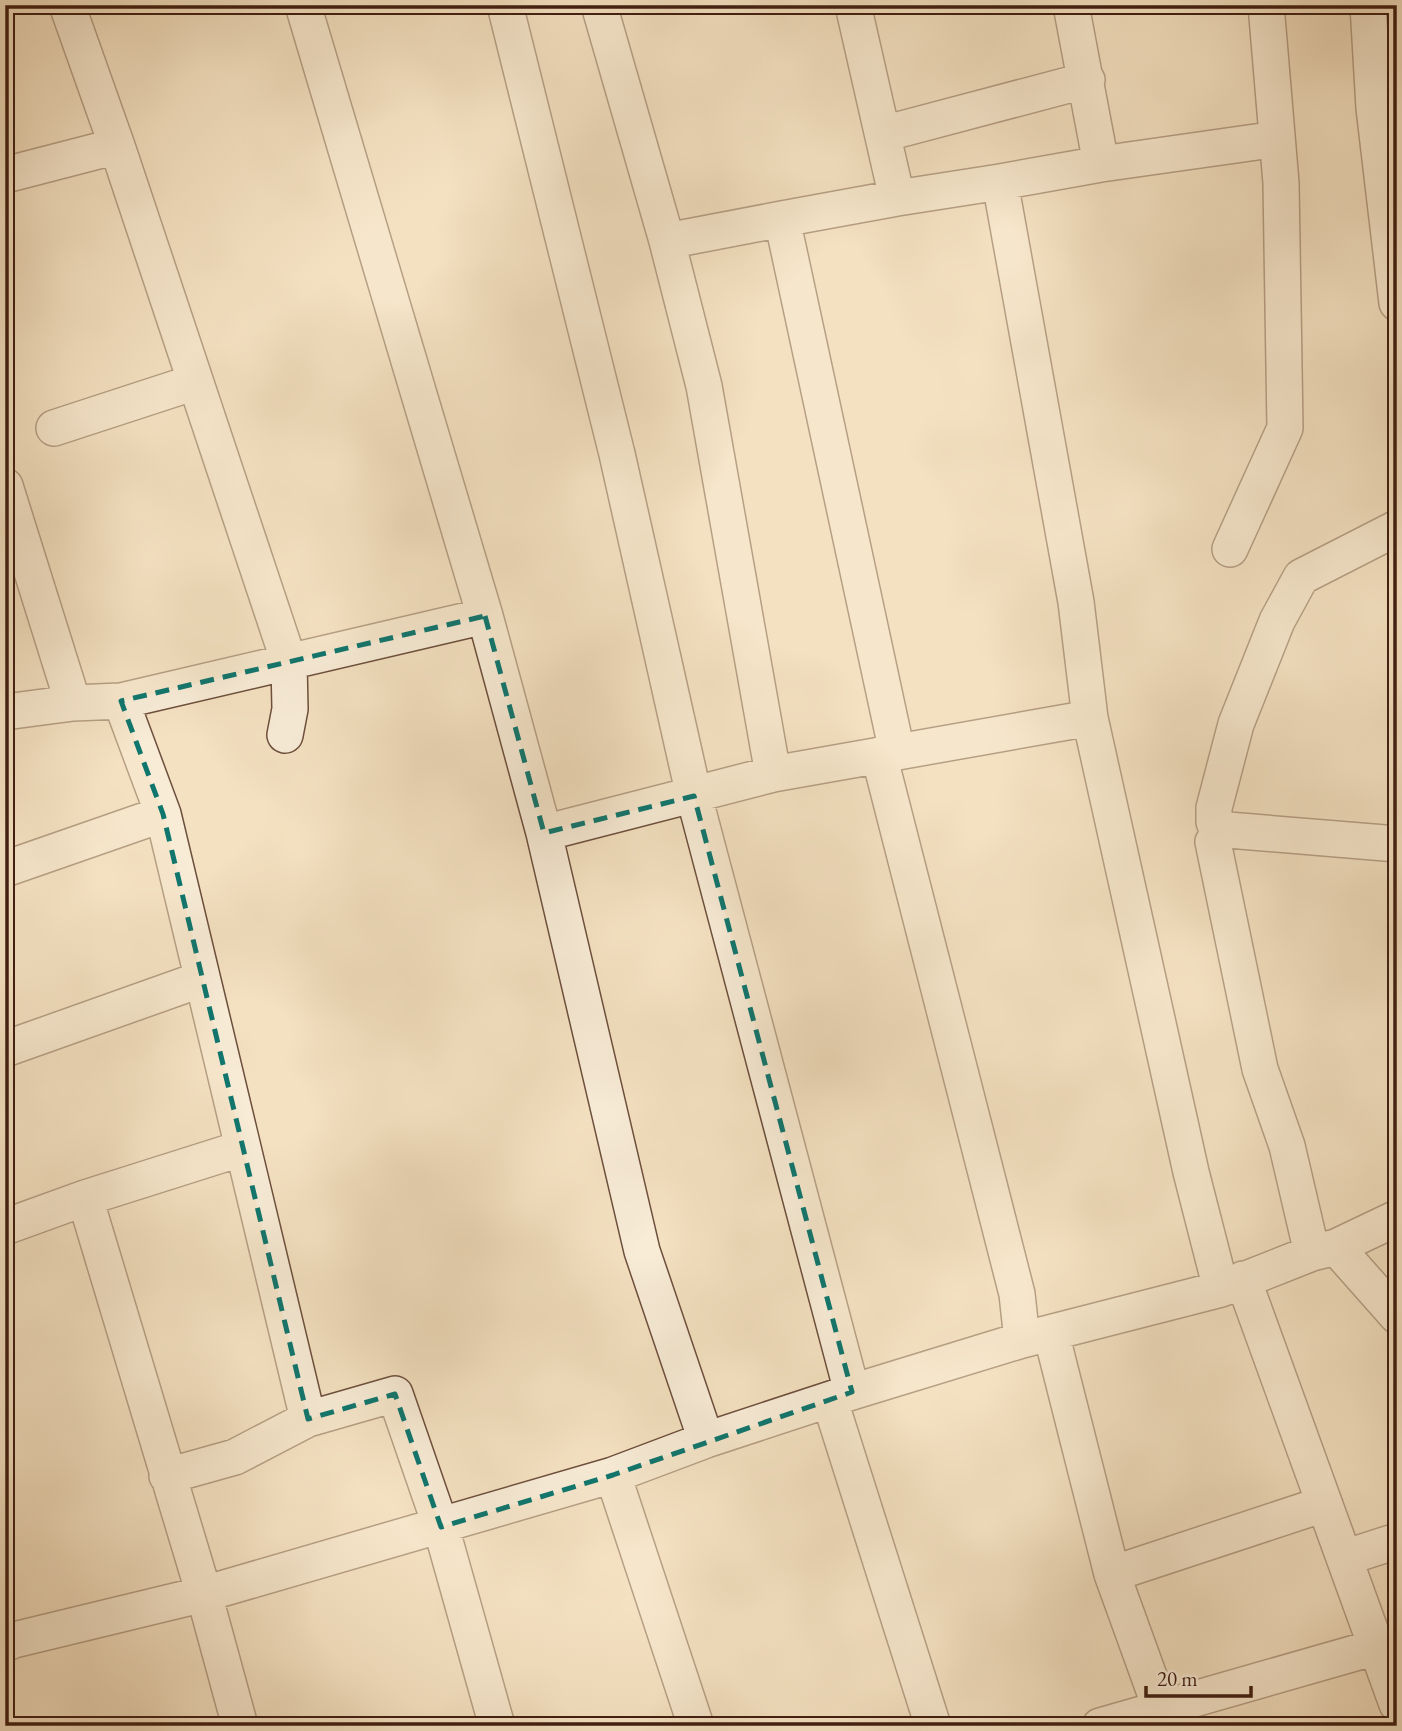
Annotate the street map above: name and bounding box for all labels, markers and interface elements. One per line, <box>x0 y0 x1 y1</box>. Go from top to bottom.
scale bar <box>1146 1654 1252 1698</box>
text: 20 m <box>1157 1665 1198 1692</box>

